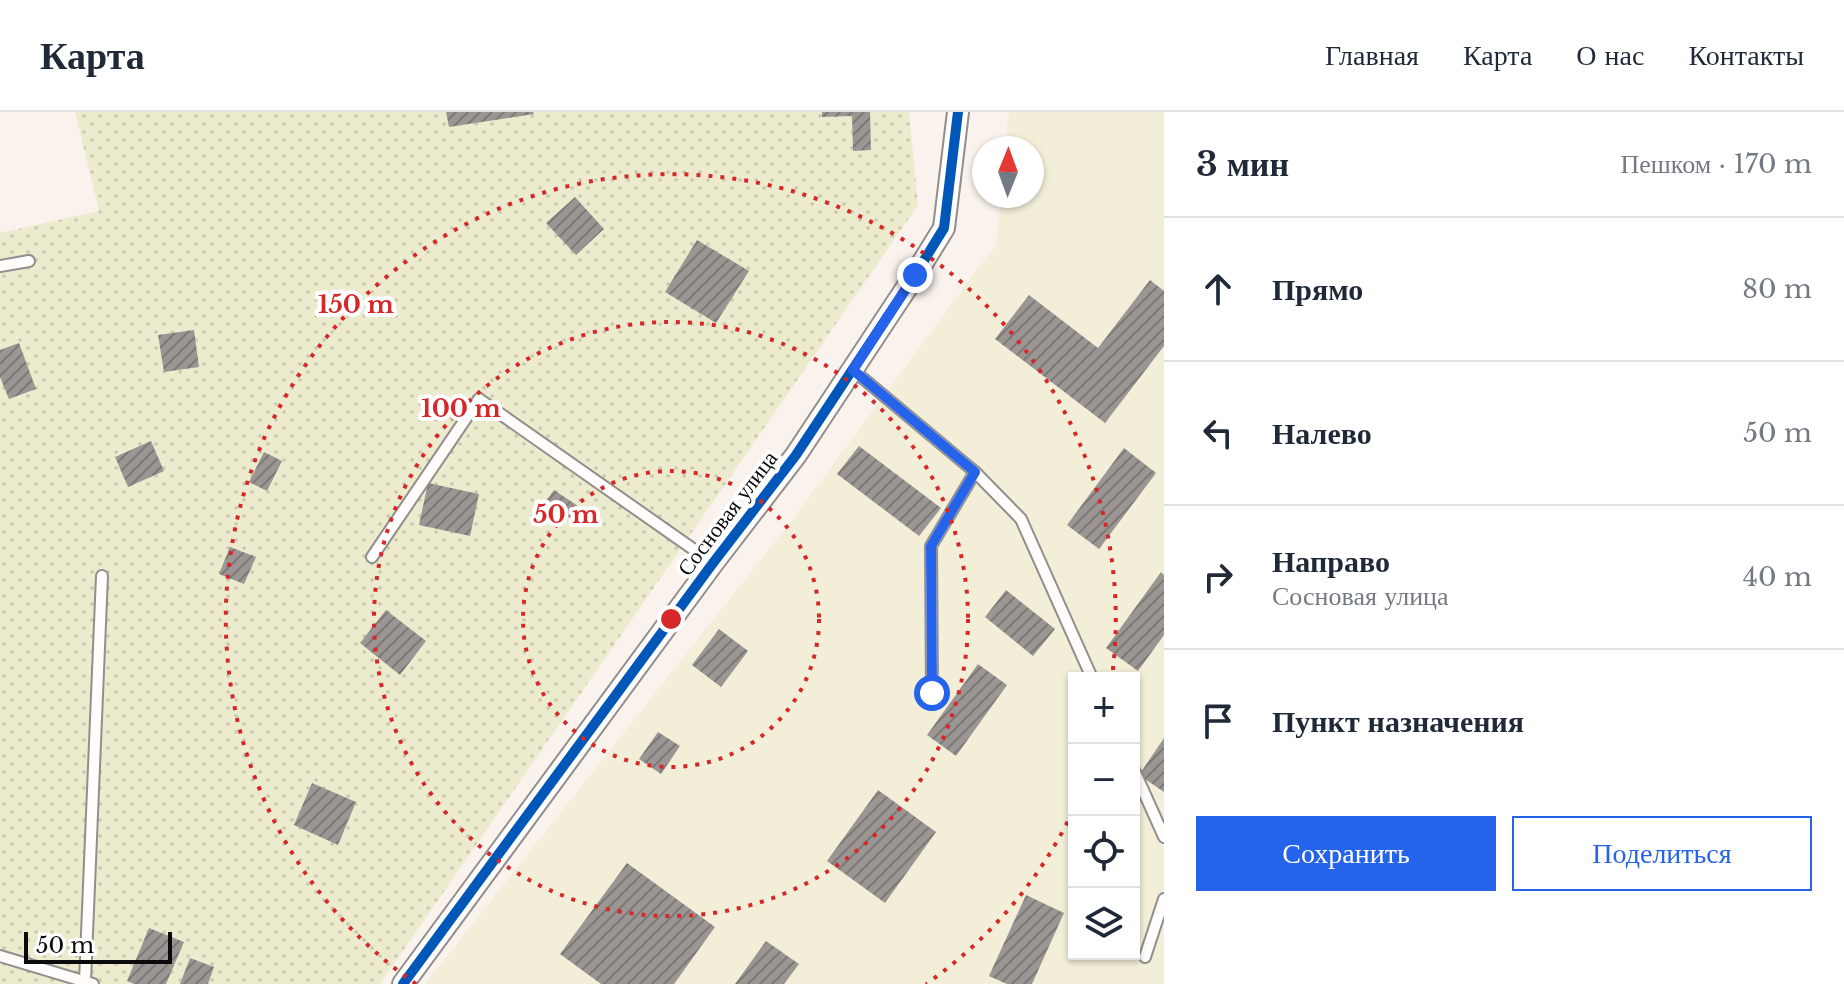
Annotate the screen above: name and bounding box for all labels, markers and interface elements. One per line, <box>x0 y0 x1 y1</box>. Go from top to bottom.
text: Карта <box>40 32 145 79</box>
text: Главная <box>1325 38 1419 73</box>
text: Карта <box>1463 38 1532 73</box>
text: О нас <box>1576 38 1644 73</box>
text: Контакты <box>1688 38 1804 73</box>
north arrow <box>972 136 1044 208</box>
text: 3 мин <box>1196 143 1289 185</box>
text: Пешком · 170 m <box>1620 148 1812 180</box>
route end <box>897 257 933 293</box>
icon: ahead <box>1196 267 1240 311</box>
text: Прямо <box>1272 271 1363 308</box>
text: 80 m <box>1742 273 1812 305</box>
text: 150 m <box>318 290 394 319</box>
text: 100 m <box>421 394 501 423</box>
icon: left <box>1196 411 1240 455</box>
text: Налево <box>1272 415 1372 452</box>
text: 50 m <box>1743 417 1812 449</box>
street label: Сосновая улица <box>672 445 783 581</box>
text: 50 m <box>533 500 599 529</box>
text: Направо <box>1272 543 1390 580</box>
icon: right <box>1196 555 1240 599</box>
text: 40 m <box>1743 561 1812 593</box>
text: Сосновая улица <box>1272 580 1449 612</box>
centre of rings <box>657 605 685 633</box>
map controls <box>1068 672 1140 960</box>
button: + <box>1068 672 1140 744</box>
route start <box>914 675 950 711</box>
icon: arrive <box>1196 699 1240 743</box>
text: Пункт назначения <box>1272 703 1524 740</box>
button: − <box>1068 744 1140 816</box>
button: locate <box>1068 816 1140 888</box>
button: Сохранить <box>1196 816 1496 891</box>
button: Поделиться <box>1512 816 1812 891</box>
button: layers <box>1068 888 1140 960</box>
scale bar <box>24 928 172 964</box>
text: 50 m <box>36 932 94 959</box>

